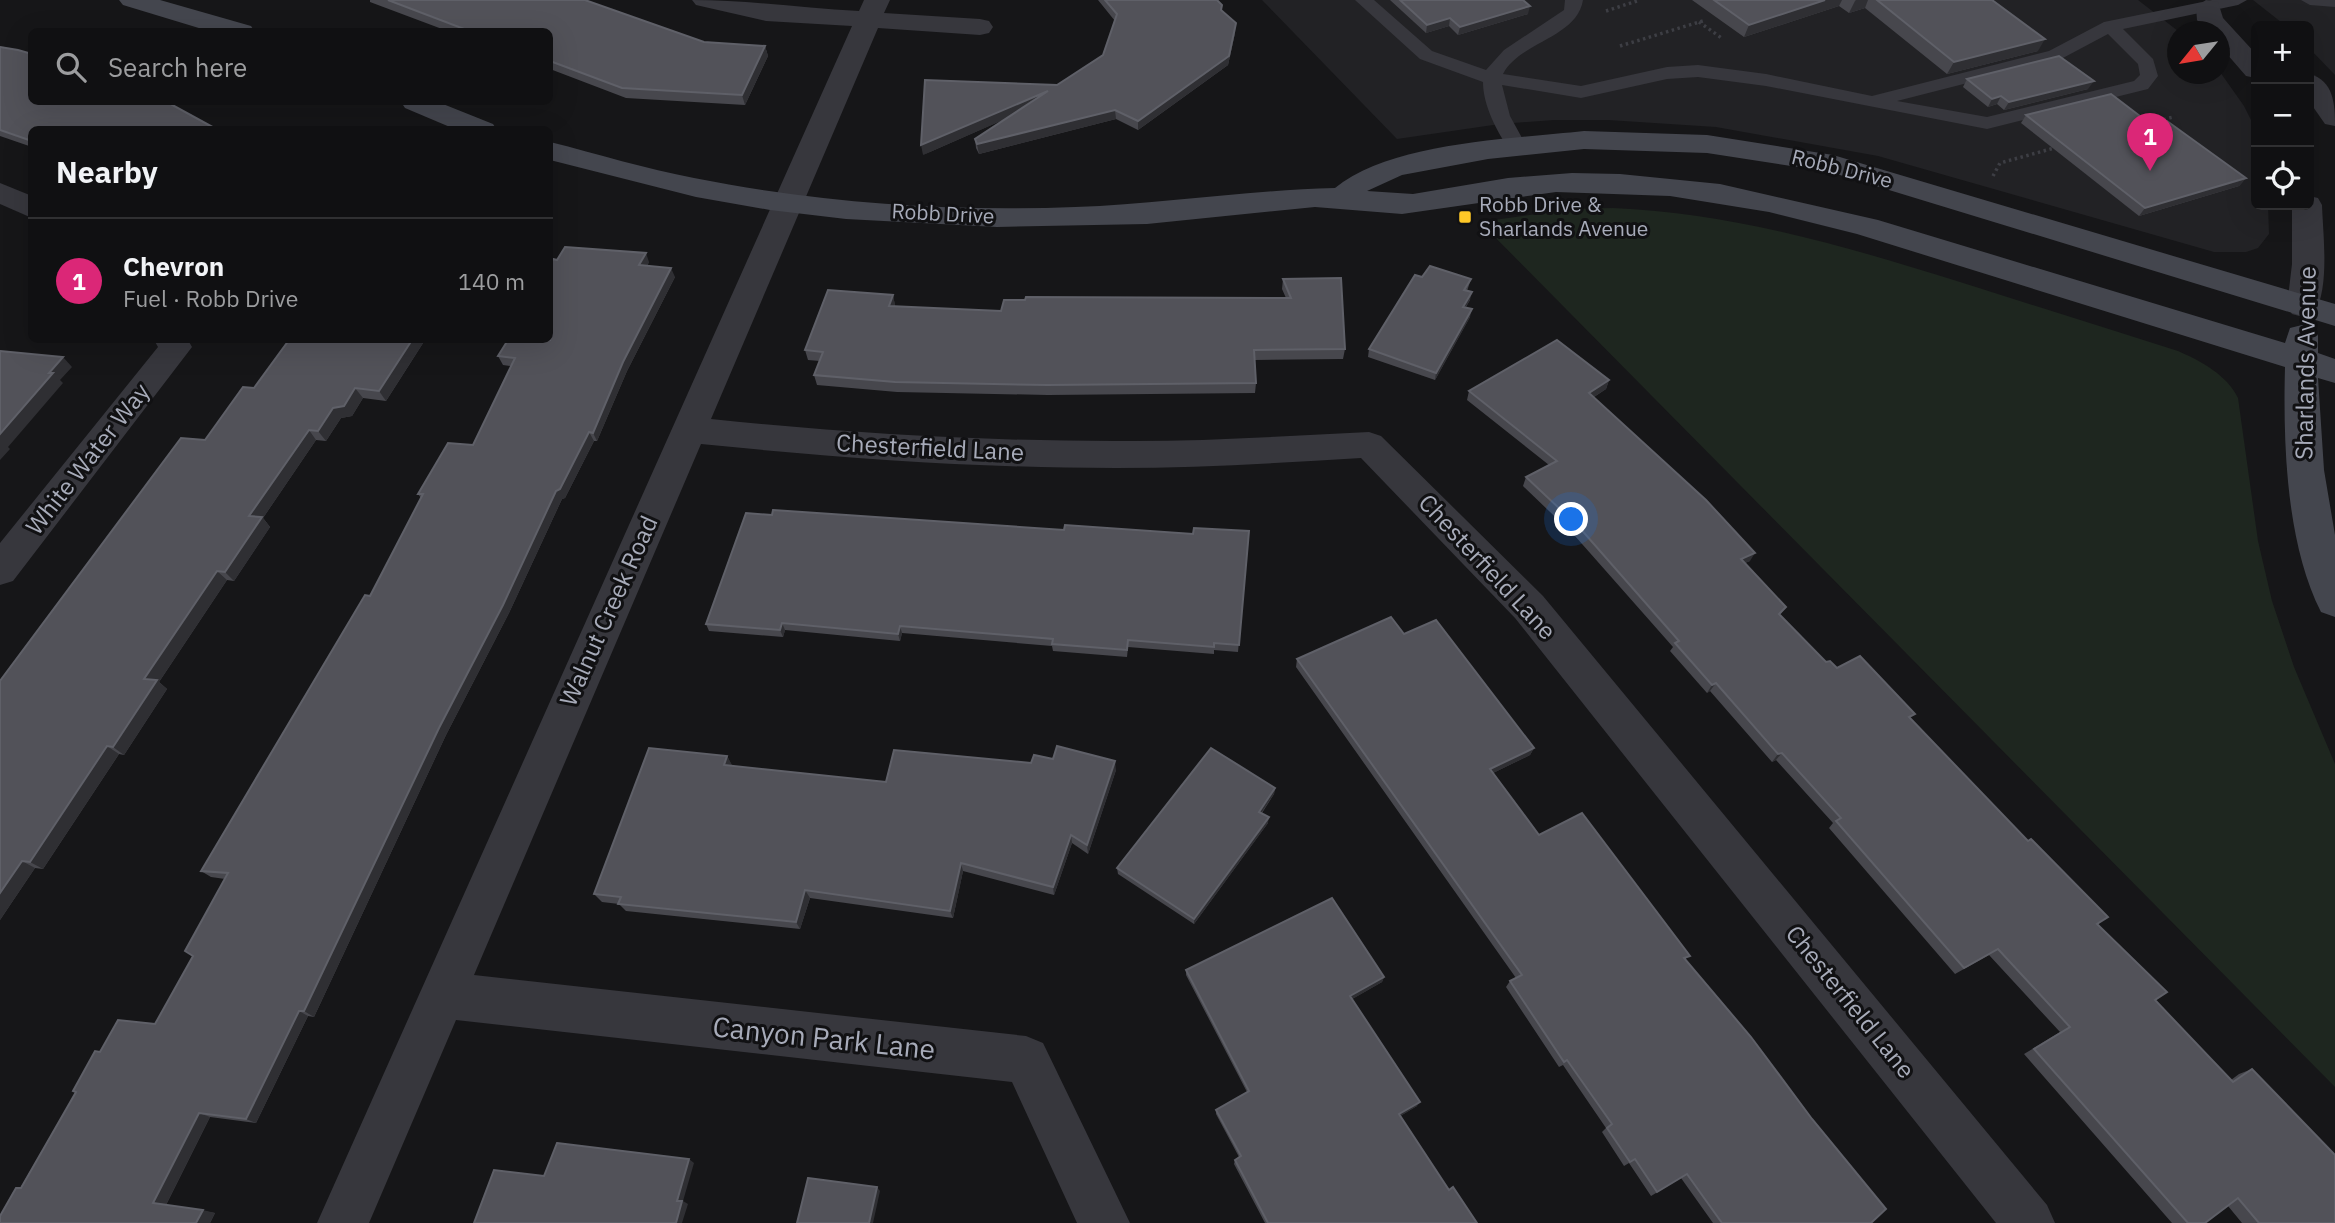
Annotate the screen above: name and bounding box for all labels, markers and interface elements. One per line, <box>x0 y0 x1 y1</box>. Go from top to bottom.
north arrow <box>2167 21 2230 84</box>
map controls <box>2251 21 2314 210</box>
button: + <box>2251 21 2314 84</box>
search box <box>28 28 553 105</box>
icon: search <box>52 48 90 86</box>
text: Search here <box>108 50 247 84</box>
button: − <box>2251 84 2314 147</box>
pin: 1 <box>2127 113 2173 171</box>
street label: Robb Drive <box>1789 142 1896 194</box>
button: locate <box>2251 147 2314 210</box>
text: Nearby <box>56 152 158 191</box>
place label: Robb Drive & Sharlands Avenue <box>1479 190 1648 242</box>
street label: Robb Drive <box>891 196 995 230</box>
marker: Robb Drive & Sharlands Avenue <box>1457 209 1473 225</box>
text: Chevron <box>123 249 224 283</box>
text: 1 <box>72 266 86 296</box>
text: 140 m <box>458 266 525 296</box>
street label: Sharlands Avenue <box>2287 266 2323 460</box>
text: Fuel · Robb Drive <box>123 283 298 313</box>
street label: White Water Way <box>18 376 156 541</box>
street label: Chesterfield Lane <box>835 426 1025 468</box>
street label: Chesterfield Lane <box>1412 487 1564 646</box>
your location <box>1554 502 1588 536</box>
street label: Walnut Creek Road <box>552 510 664 711</box>
street label: Chesterfield Lane <box>1779 918 1922 1085</box>
street label: Canyon Park Lane <box>711 1007 937 1068</box>

